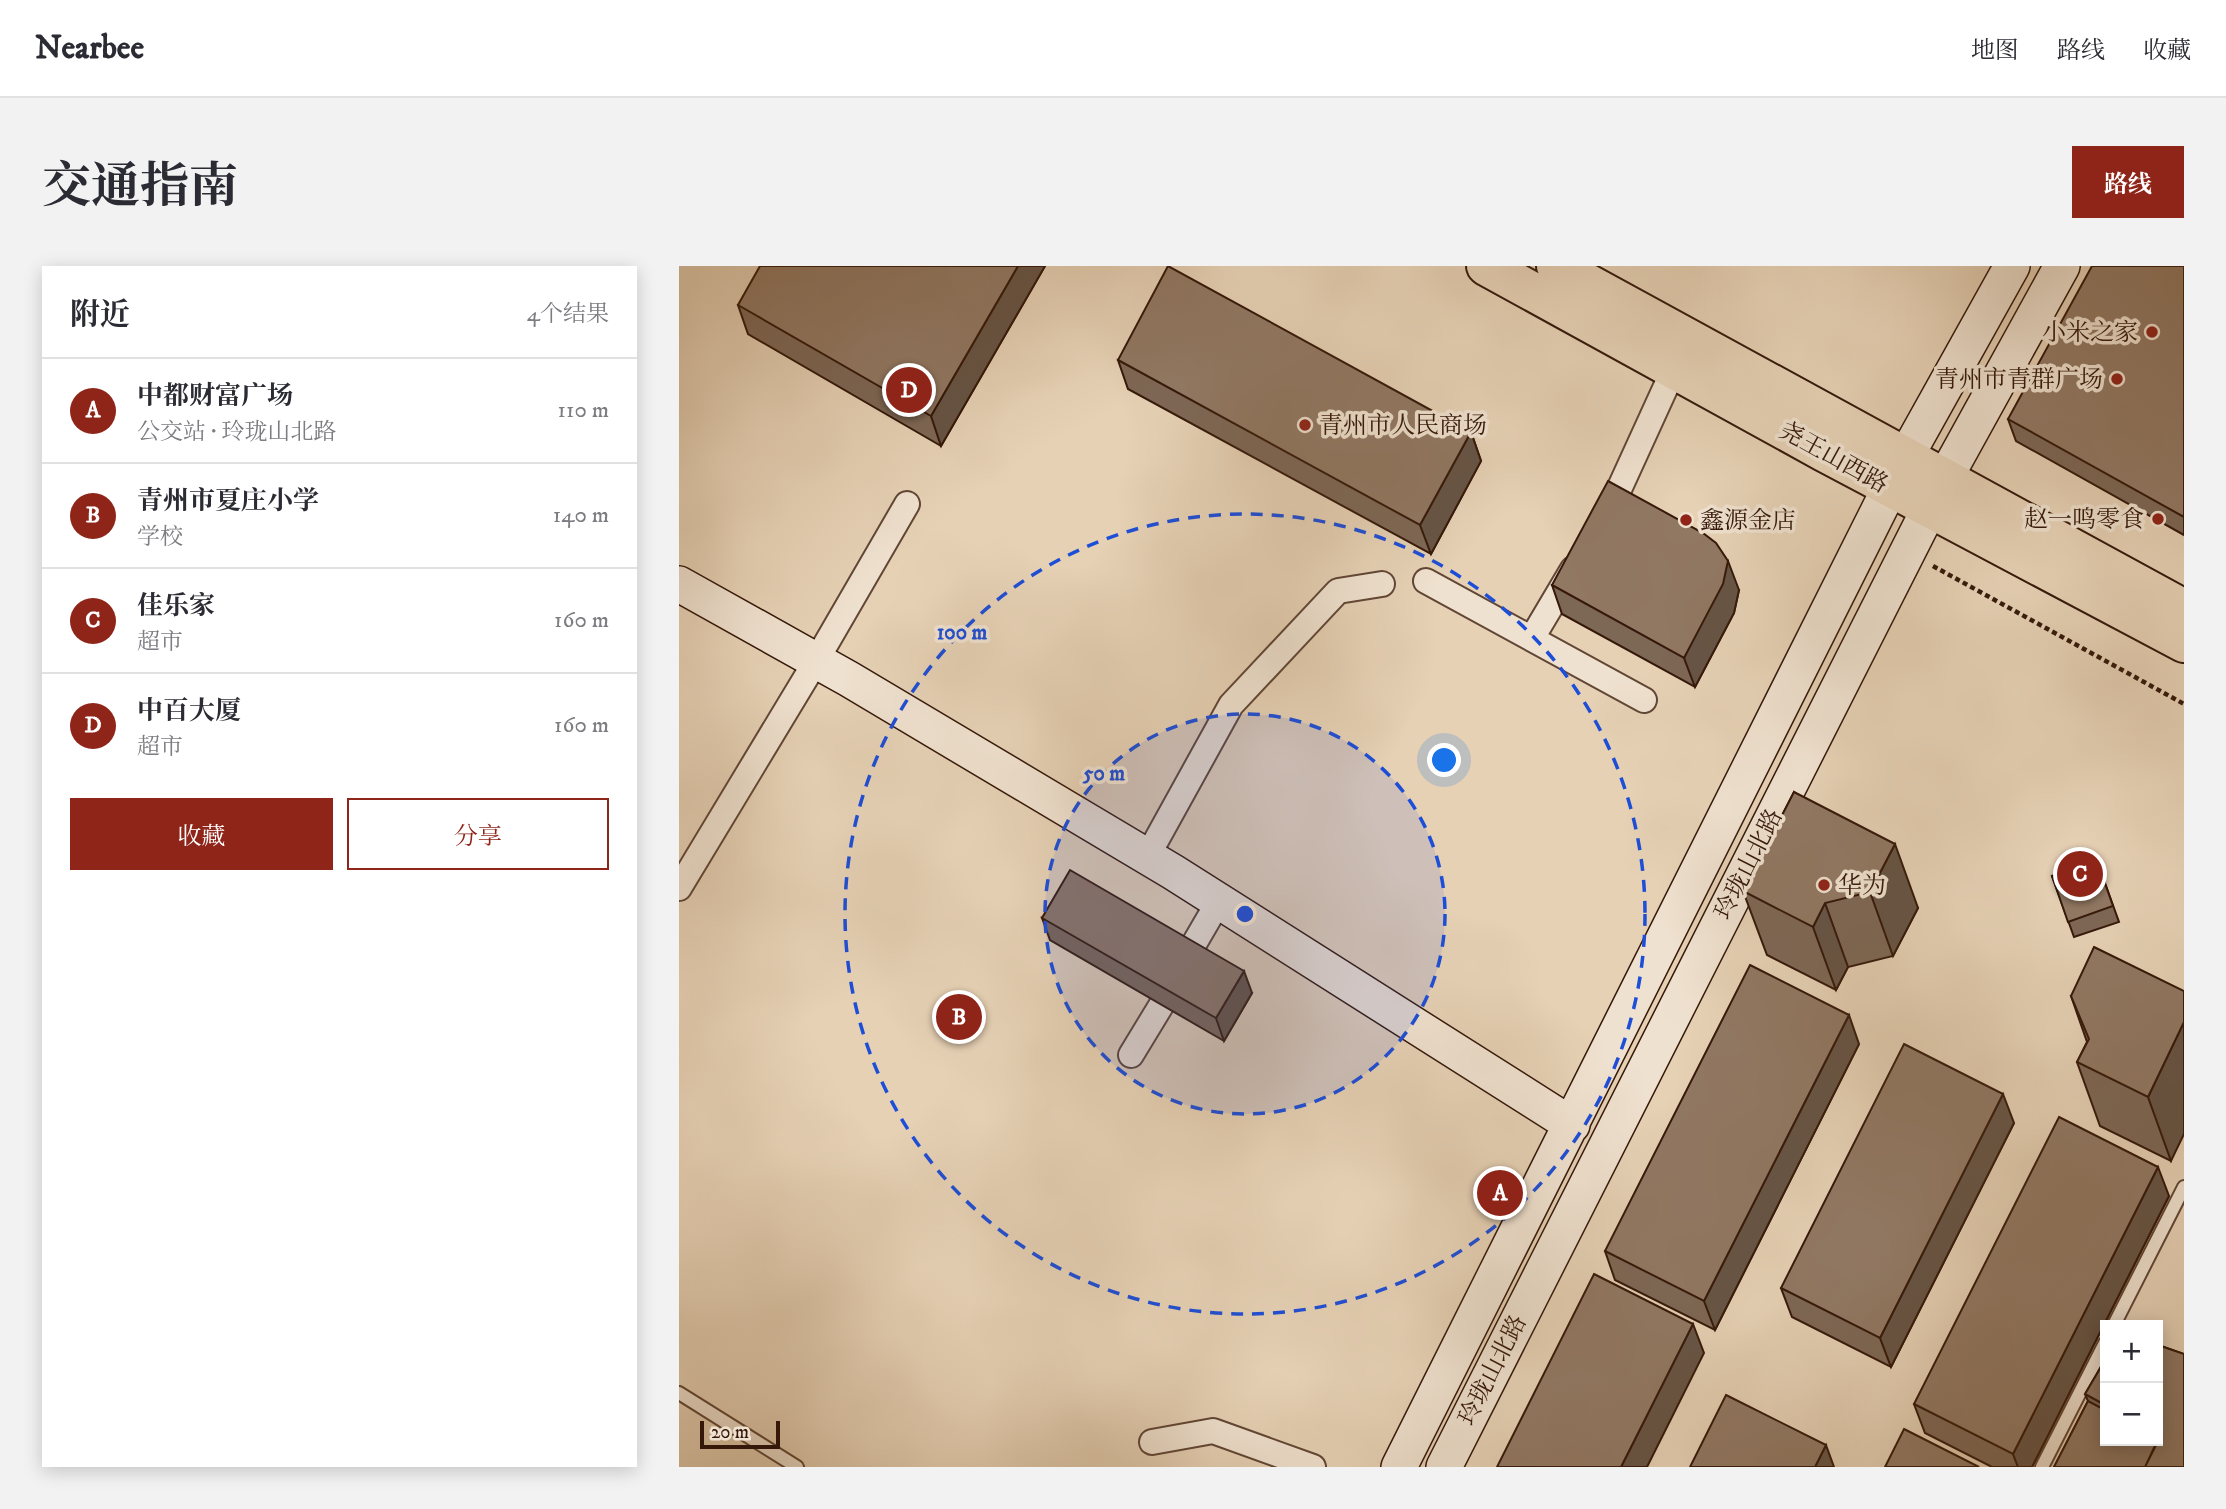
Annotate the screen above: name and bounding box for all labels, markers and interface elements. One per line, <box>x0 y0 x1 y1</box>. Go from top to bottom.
text: Nearbee <box>35 28 144 69</box>
text: 地图 <box>1971 36 2019 66</box>
text: 路线 <box>2057 36 2105 66</box>
text: 收藏 <box>2143 36 2191 66</box>
button: 路线 <box>2072 146 2184 218</box>
text: 交通指南 <box>42 157 238 219</box>
text: 附近 <box>70 297 130 334</box>
text: 4个结果 <box>527 300 609 329</box>
place label: 小米之家 <box>2042 318 2138 348</box>
marker: 小米之家 <box>2144 324 2160 340</box>
pin: D <box>886 364 932 416</box>
place label: 青州市青群广场 <box>1935 365 2103 395</box>
marker: 青州市青群广场 <box>2109 371 2125 387</box>
text: 中都财富广场 <box>137 380 293 413</box>
text: A <box>86 396 100 425</box>
text: 110 m <box>558 396 609 425</box>
place label: 青州市人民商场 <box>1319 411 1487 441</box>
street label: 尧王山西路 <box>1774 416 1893 500</box>
marker: 青州市人民商场 <box>1297 417 1313 433</box>
text: 公交站 · 玲珑山北路 <box>137 418 336 447</box>
text: 青州市夏庄小学 <box>137 485 319 518</box>
text: B <box>86 501 100 530</box>
text: 140 m <box>553 501 609 530</box>
place label: 赵一鸣零食 <box>2024 505 2144 535</box>
place label: 鑫源金店 <box>1700 506 1796 536</box>
marker: 赵一鸣零食 <box>2150 511 2166 527</box>
marker: 鑫源金店 <box>1678 512 1694 528</box>
text: 学校 <box>137 523 183 552</box>
text: 佳乐家 <box>137 590 215 623</box>
text: C <box>85 606 101 635</box>
text: 160 m <box>554 606 609 635</box>
text: 100 m <box>937 620 987 646</box>
text: 超市 <box>137 628 183 657</box>
text: 中百大厦 <box>137 695 241 728</box>
text: D <box>84 711 102 740</box>
text: 160 m <box>554 711 609 740</box>
text: 超市 <box>137 733 183 762</box>
your location <box>1427 743 1461 777</box>
text: 50 m <box>1082 761 1125 787</box>
button: 收藏 <box>70 798 333 870</box>
button: 分享 <box>347 798 609 870</box>
street label: 玲珑山北路 <box>1708 804 1789 925</box>
pin: C <box>2057 848 2103 900</box>
place label: 华为 <box>1838 871 1886 901</box>
marker: 华为 <box>1816 877 1832 893</box>
centre of rings <box>1233 902 1257 926</box>
pin: B <box>936 991 982 1043</box>
pin: A <box>1477 1167 1523 1219</box>
street label: 玲珑山北路 <box>1452 1310 1533 1431</box>
map controls <box>2100 1320 2163 1446</box>
button: + <box>2100 1320 2163 1383</box>
button: − <box>2100 1383 2163 1446</box>
scale bar <box>700 1418 781 1450</box>
text: 20 m <box>711 1421 749 1444</box>

